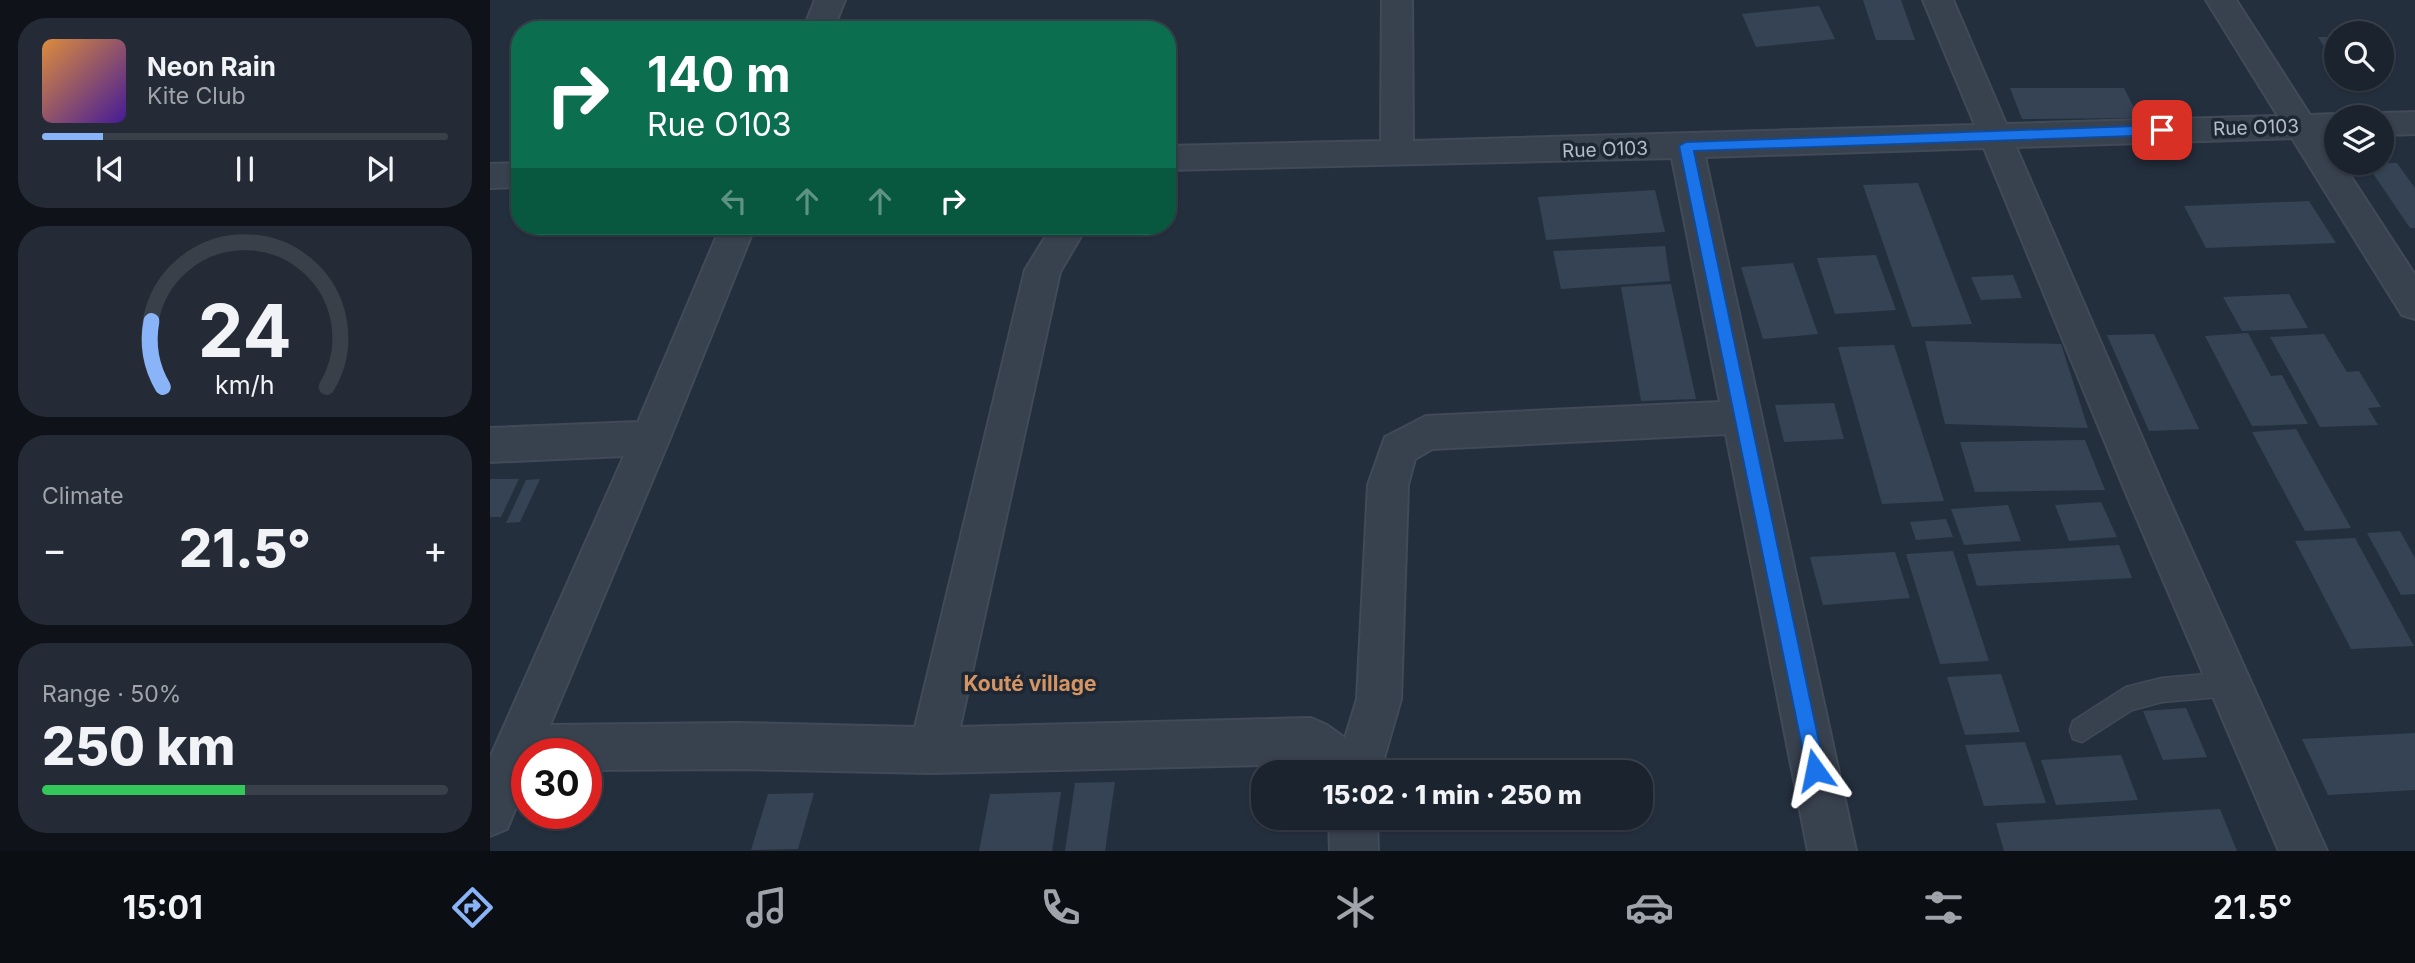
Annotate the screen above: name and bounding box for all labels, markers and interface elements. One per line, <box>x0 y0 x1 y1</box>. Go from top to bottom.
map controls <box>2324 21 2394 175</box>
button: search <box>2324 21 2394 91</box>
text: 140 m <box>647 45 791 104</box>
icon: right <box>532 49 623 140</box>
text: Neon Rain <box>147 51 276 82</box>
text: Kite Club <box>147 82 246 110</box>
pin <box>2132 100 2192 160</box>
text: Rue O103 <box>647 105 792 144</box>
button: layers <box>2324 105 2394 175</box>
icon: arrive <box>2143 111 2181 149</box>
street label: Rue O103 <box>2213 115 2299 140</box>
street label: Rue O103 <box>1562 137 1648 162</box>
icon: previous <box>91 150 129 188</box>
icon: pause <box>226 150 264 188</box>
icon: next <box>361 150 399 188</box>
icon: left <box>715 182 753 220</box>
icon: ahead <box>788 182 826 220</box>
icon: ahead <box>861 182 899 220</box>
icon: right <box>934 182 972 220</box>
text: 24 <box>198 287 292 376</box>
text: km/h <box>215 370 275 400</box>
text: Climate <box>42 482 124 510</box>
text: 21.5° <box>179 517 311 580</box>
text: − <box>42 526 67 572</box>
text: + <box>423 526 448 572</box>
district label: Kouté village <box>964 671 1096 696</box>
text: Range · 50% <box>42 680 181 708</box>
text: 250 km <box>42 715 235 778</box>
position arrow <box>1778 733 1852 807</box>
speed limit sign: 30 <box>511 738 602 829</box>
text: 15:02 · 1 min · 250 m <box>1322 779 1582 810</box>
icon: directions <box>448 883 497 932</box>
icon: music <box>742 883 791 932</box>
icon: phone <box>1036 883 1085 932</box>
icon: climate <box>1331 883 1380 932</box>
icon: car <box>1625 883 1674 932</box>
icon: filters <box>1919 883 1968 932</box>
text: 15:01 <box>123 888 203 927</box>
text: 21.5° <box>2213 888 2292 927</box>

